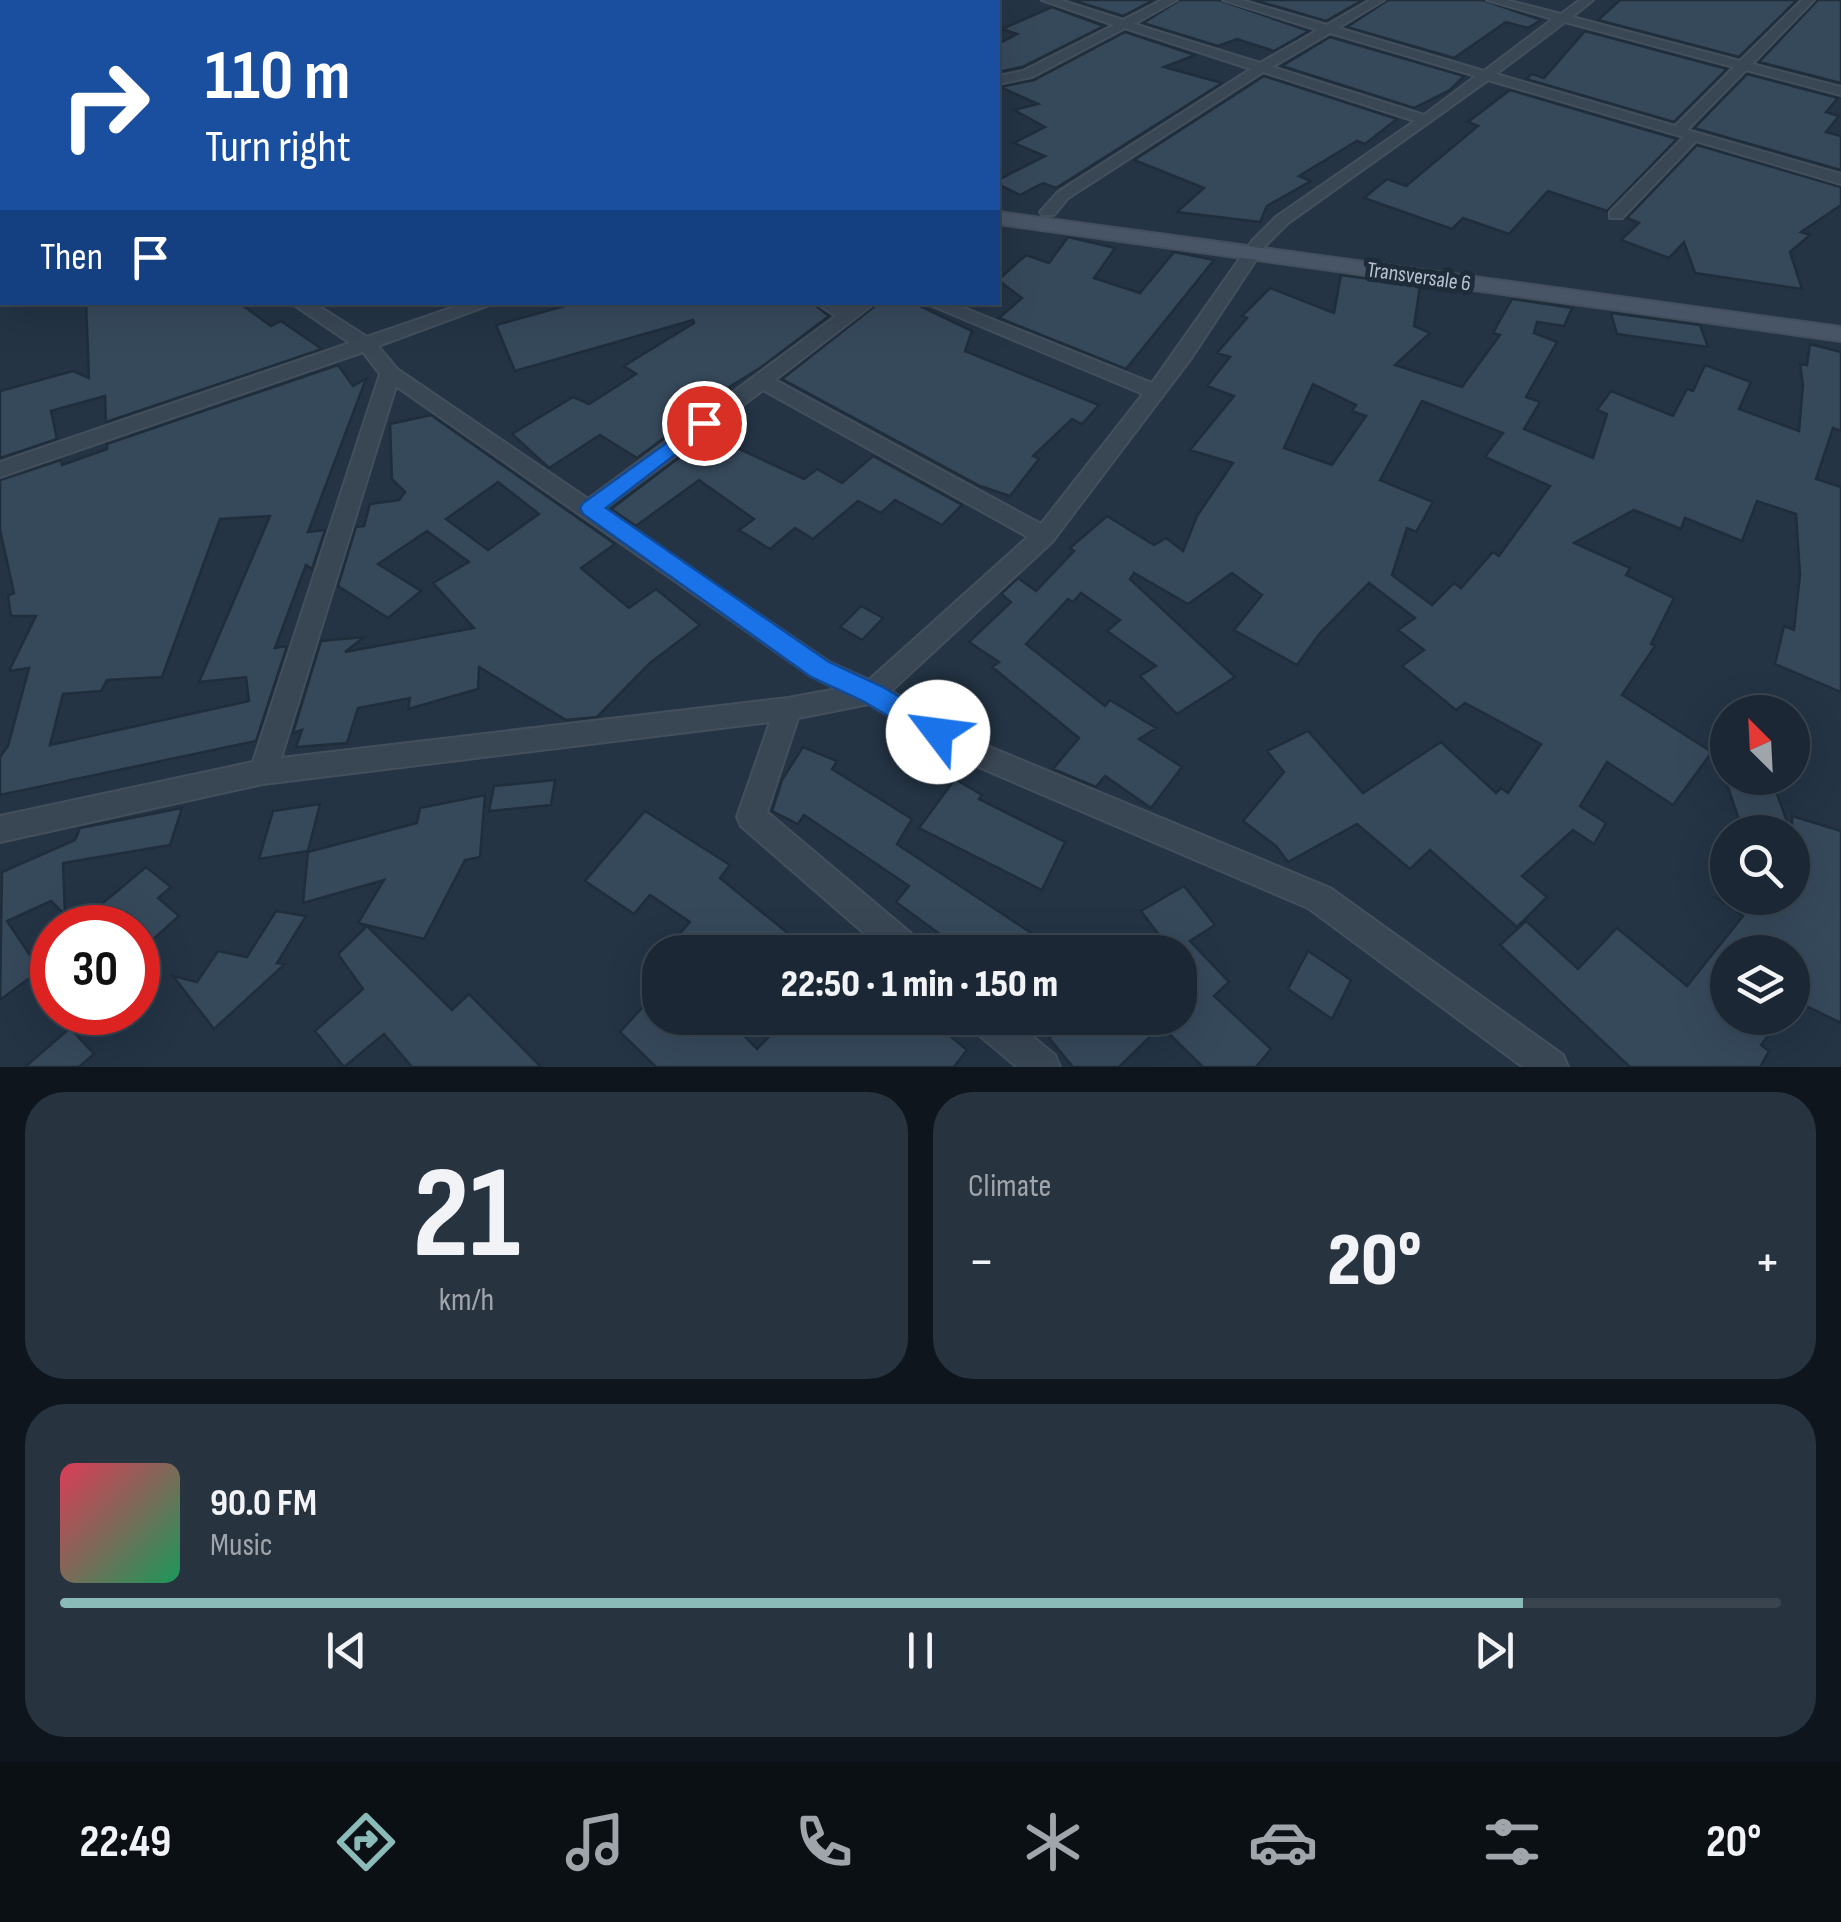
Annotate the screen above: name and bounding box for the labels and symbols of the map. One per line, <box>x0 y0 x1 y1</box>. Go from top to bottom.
street label: Transversale 6 <box>1365 256 1473 298</box>
pin <box>662 381 747 466</box>
position arrow <box>886 680 990 784</box>
north arrow <box>1710 695 1810 795</box>
speed limit sign: 30 <box>30 905 160 1035</box>

